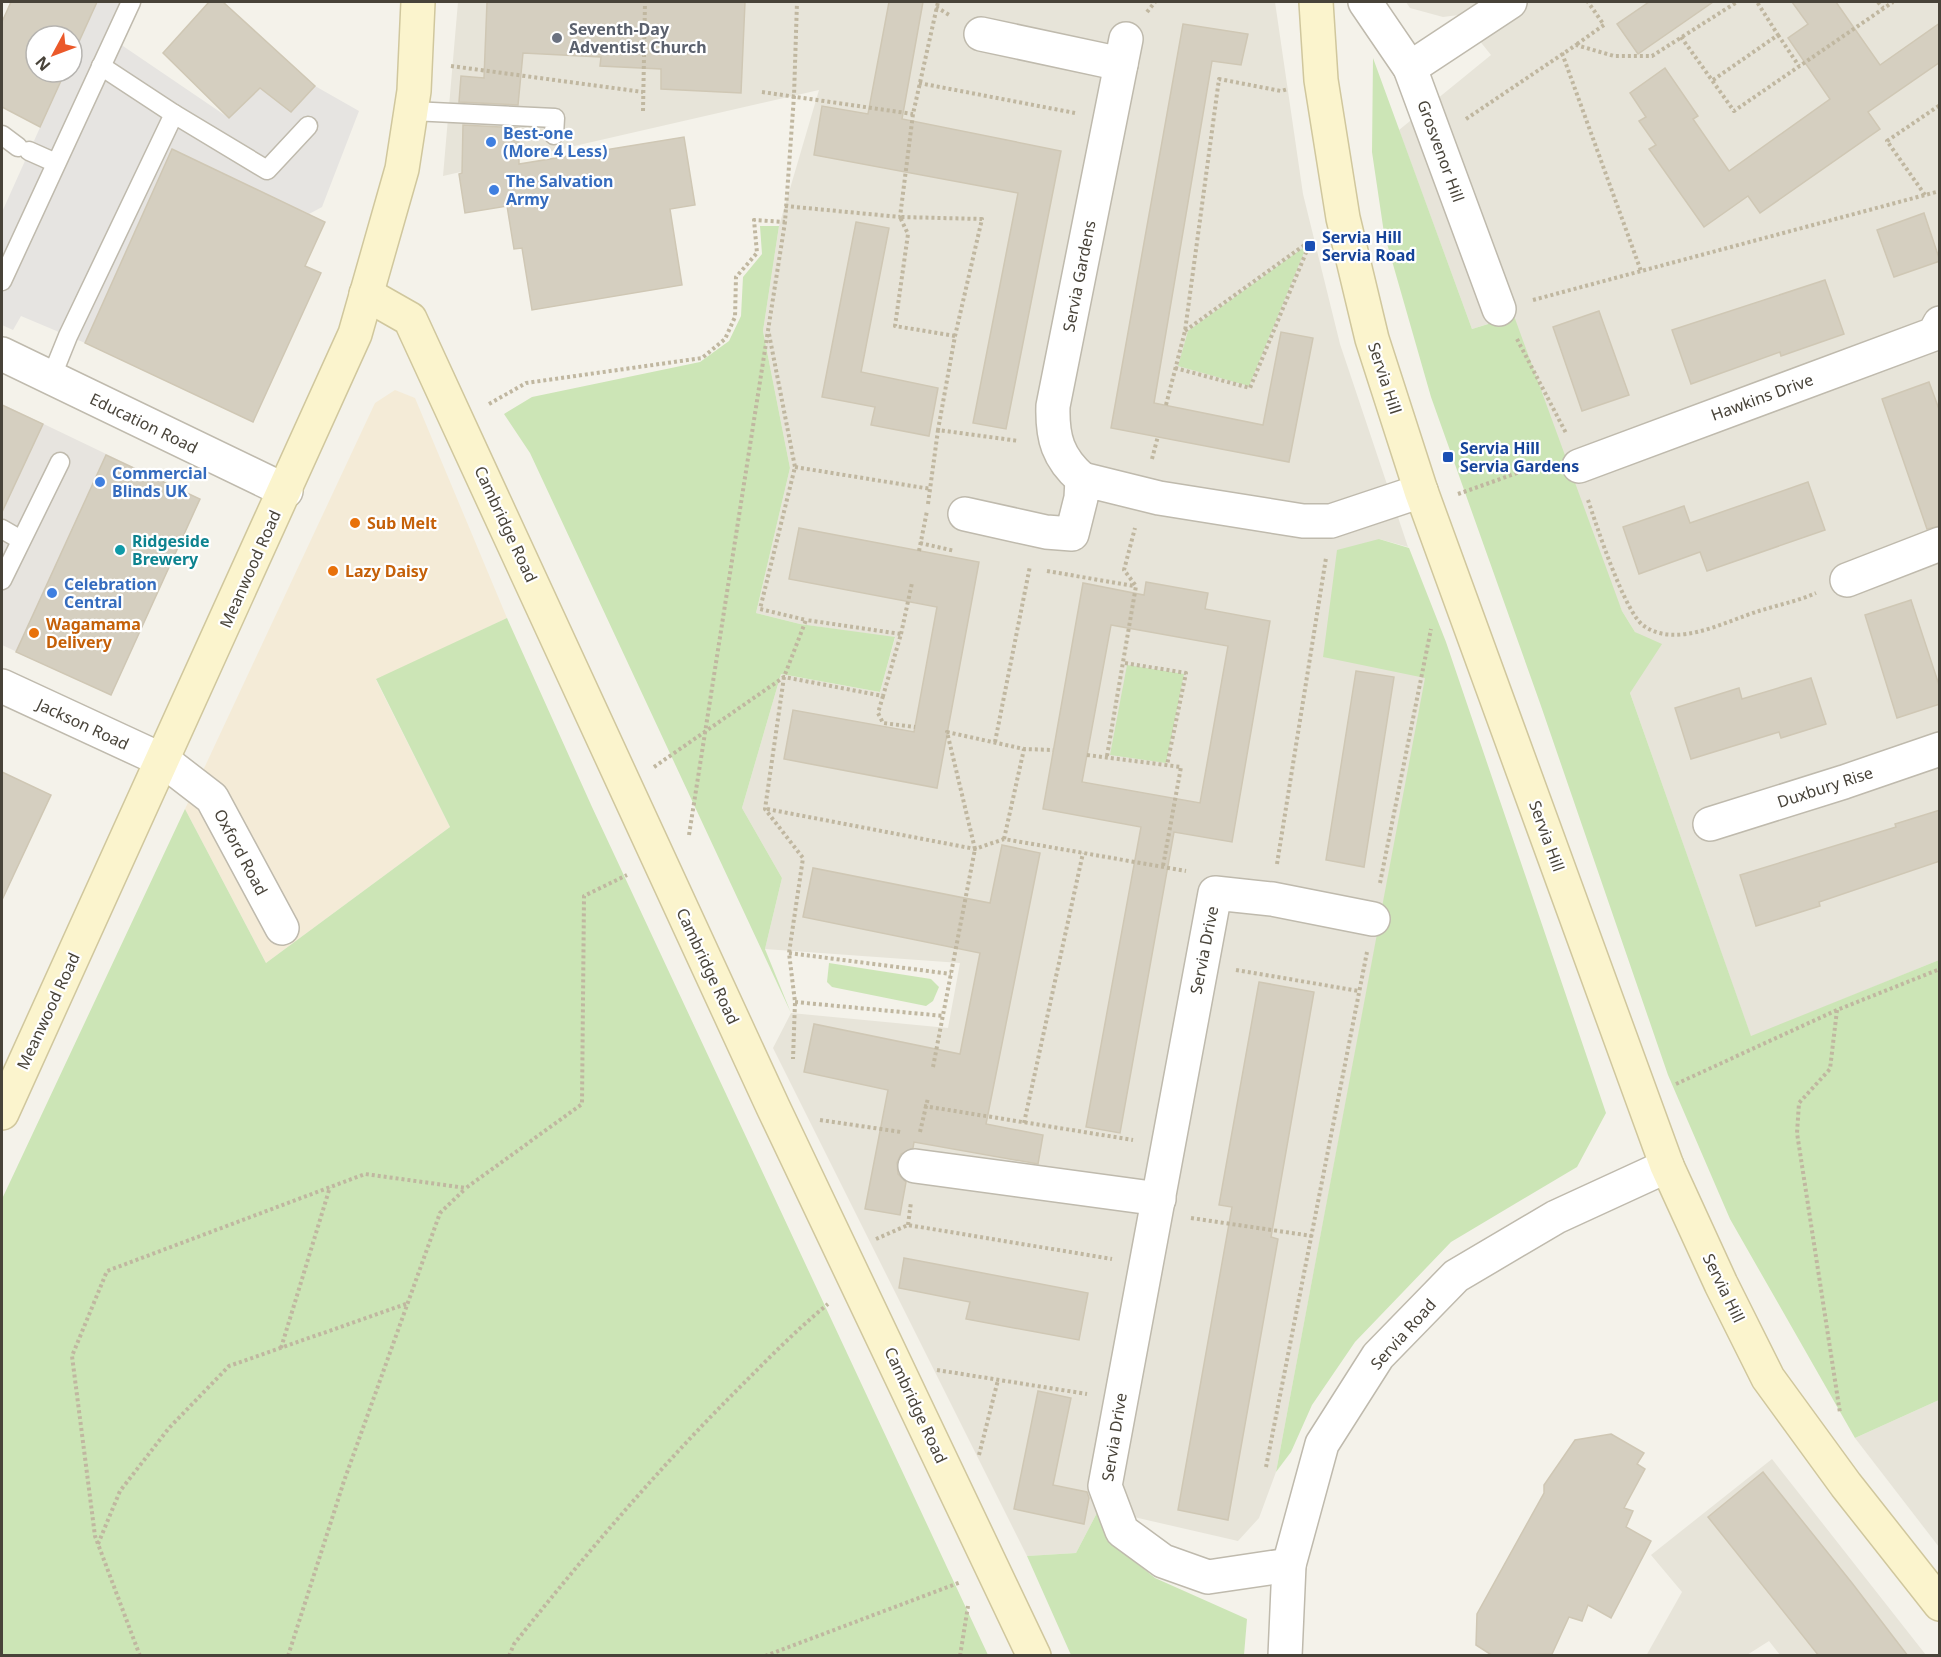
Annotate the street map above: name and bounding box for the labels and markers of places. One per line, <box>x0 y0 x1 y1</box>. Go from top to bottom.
place label: Seventh-Day Adventist Church <box>569 18 707 58</box>
marker: Seventh-Day Adventist Church <box>550 31 564 45</box>
place label: Best-one (More 4 Less) <box>503 122 607 162</box>
marker: Best-one (More 4 Less) <box>484 135 498 149</box>
place label: The Salvation Army <box>506 170 613 210</box>
marker: The Salvation Army <box>487 183 501 197</box>
place label: Servia Hill Servia Road <box>1322 226 1415 266</box>
marker: Servia Hill Servia Road <box>1303 239 1317 253</box>
place label: Servia Hill Servia Gardens <box>1460 437 1579 477</box>
marker: Servia Hill Servia Gardens <box>1441 450 1455 464</box>
place label: Commercial Blinds UK <box>112 462 207 502</box>
marker: Commercial Blinds UK <box>93 475 107 489</box>
place label: Sub Melt <box>367 512 437 534</box>
marker: Sub Melt <box>348 516 362 530</box>
place label: Ridgeside Brewery <box>132 530 210 570</box>
marker: Ridgeside Brewery <box>113 543 127 557</box>
place label: Lazy Daisy <box>345 560 429 582</box>
marker: Lazy Daisy <box>326 564 340 578</box>
place label: Celebration Central <box>64 573 157 613</box>
marker: Celebration Central <box>45 586 59 600</box>
place label: Wagamama Delivery <box>46 613 141 653</box>
marker: Wagamama Delivery <box>27 626 41 640</box>

